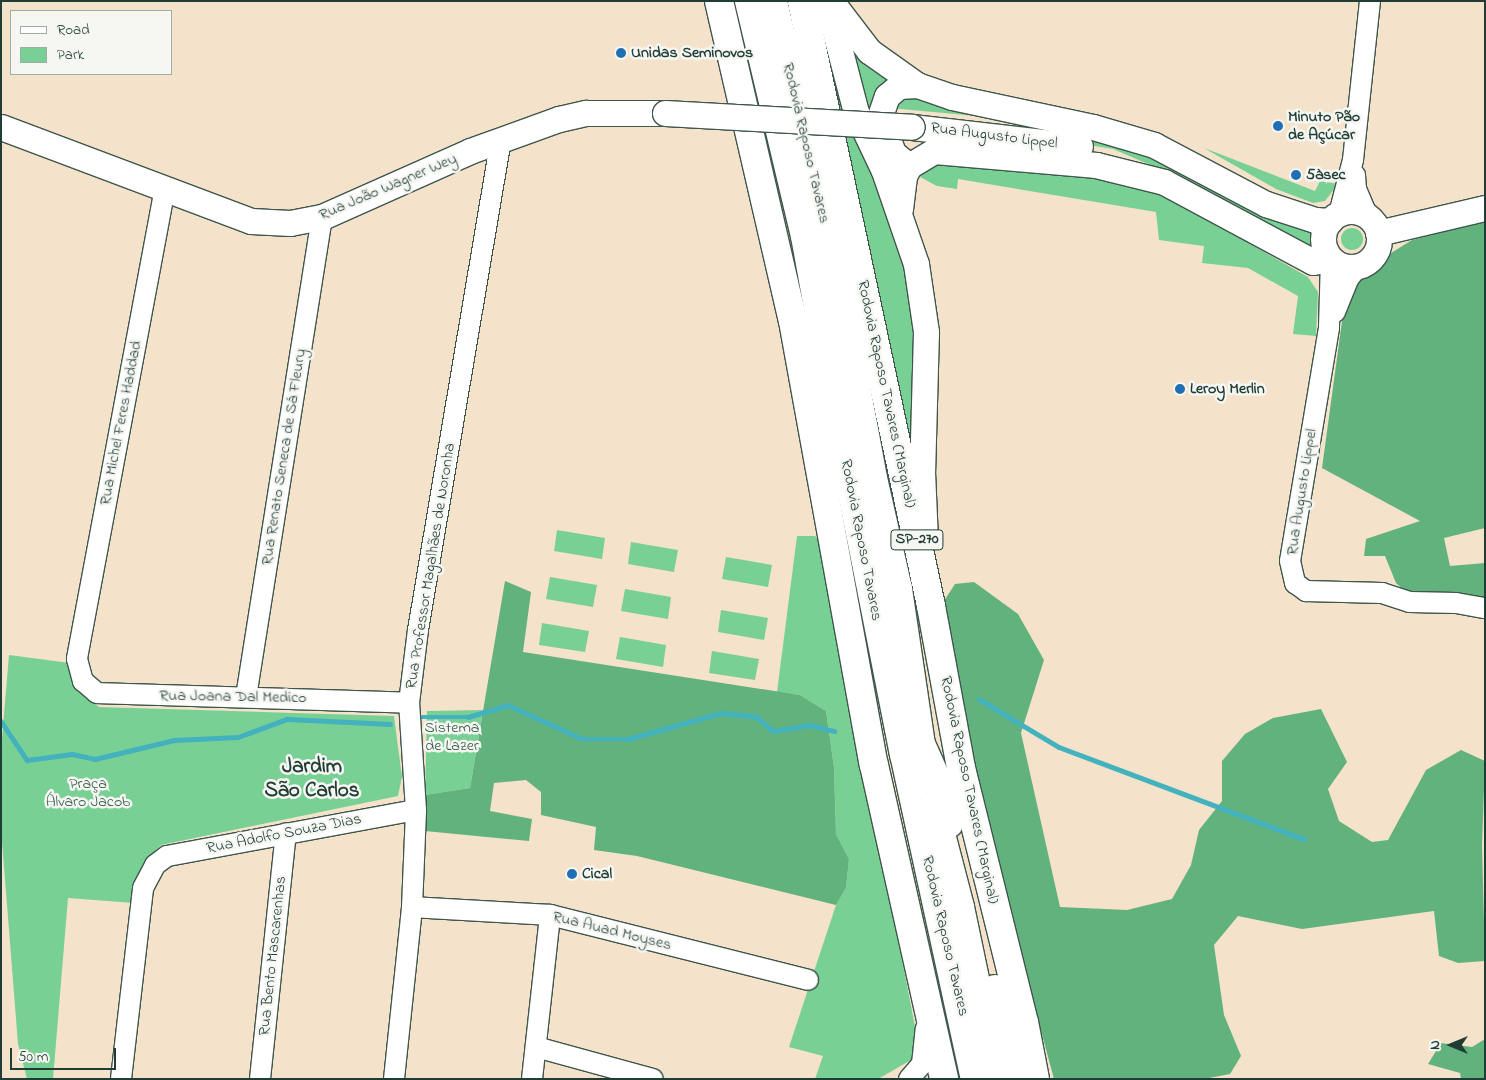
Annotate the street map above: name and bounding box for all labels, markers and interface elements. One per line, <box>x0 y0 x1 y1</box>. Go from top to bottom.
legend <box>10 10 172 75</box>
text: Road <box>57 19 90 41</box>
place label: Unidas Seminovos <box>631 43 753 63</box>
text: Park <box>57 44 84 66</box>
marker: Unidas Seminovos <box>615 47 627 59</box>
street label: Rodovia Raposo Tavares <box>778 61 834 225</box>
place label: Minuto Pão de Açúcar <box>1288 107 1360 145</box>
street label: Rua Augusto Lippel <box>929 119 1059 153</box>
marker: Minuto Pão de Açúcar <box>1272 120 1284 132</box>
street label: Rua João Wagner Wey <box>316 149 460 225</box>
place label: 5àsec <box>1306 165 1346 185</box>
marker: 5àsec <box>1290 169 1302 181</box>
street label: Rodovia Raposo Tavares (Marginal) <box>852 278 920 510</box>
street label: Rua Michel Feres Haddad <box>96 339 146 507</box>
street label: Rua Renato Seneca de Sá Fleury <box>257 347 311 567</box>
place label: Leroy Merlin <box>1190 379 1265 399</box>
marker: Leroy Merlin <box>1174 383 1186 395</box>
street label: Rua Augusto Lippel <box>1283 427 1321 557</box>
street label: Rua Professor Magalhães de Noronha <box>402 442 460 690</box>
street label: Rodovia Raposo Tavares <box>836 458 886 622</box>
road number: SP-270 <box>890 528 944 552</box>
street label: Rodovia Raposo Tavares (Marginal) <box>935 674 1003 906</box>
street label: Rua Joana Dal Medico <box>159 686 307 708</box>
park label: Sistema de Lazer <box>425 718 479 756</box>
district label: Jardim São Carlos <box>265 754 359 804</box>
park label: Praça Álvaro Jacob <box>46 774 130 812</box>
street label: Rua Adolfo Souza Dias <box>205 810 363 858</box>
street label: Rodovia Raposo Tavares <box>917 854 973 1018</box>
place label: Cical <box>582 864 612 884</box>
marker: Cical <box>566 868 578 880</box>
street label: Rua Bento Mascarenhas <box>255 875 291 1037</box>
street label: Rua Auad Moyses <box>551 907 673 955</box>
north arrow <box>1426 1020 1476 1070</box>
scale bar <box>12 1038 119 1070</box>
text: N <box>1425 1040 1446 1050</box>
text: 50 m <box>18 1046 48 1068</box>

